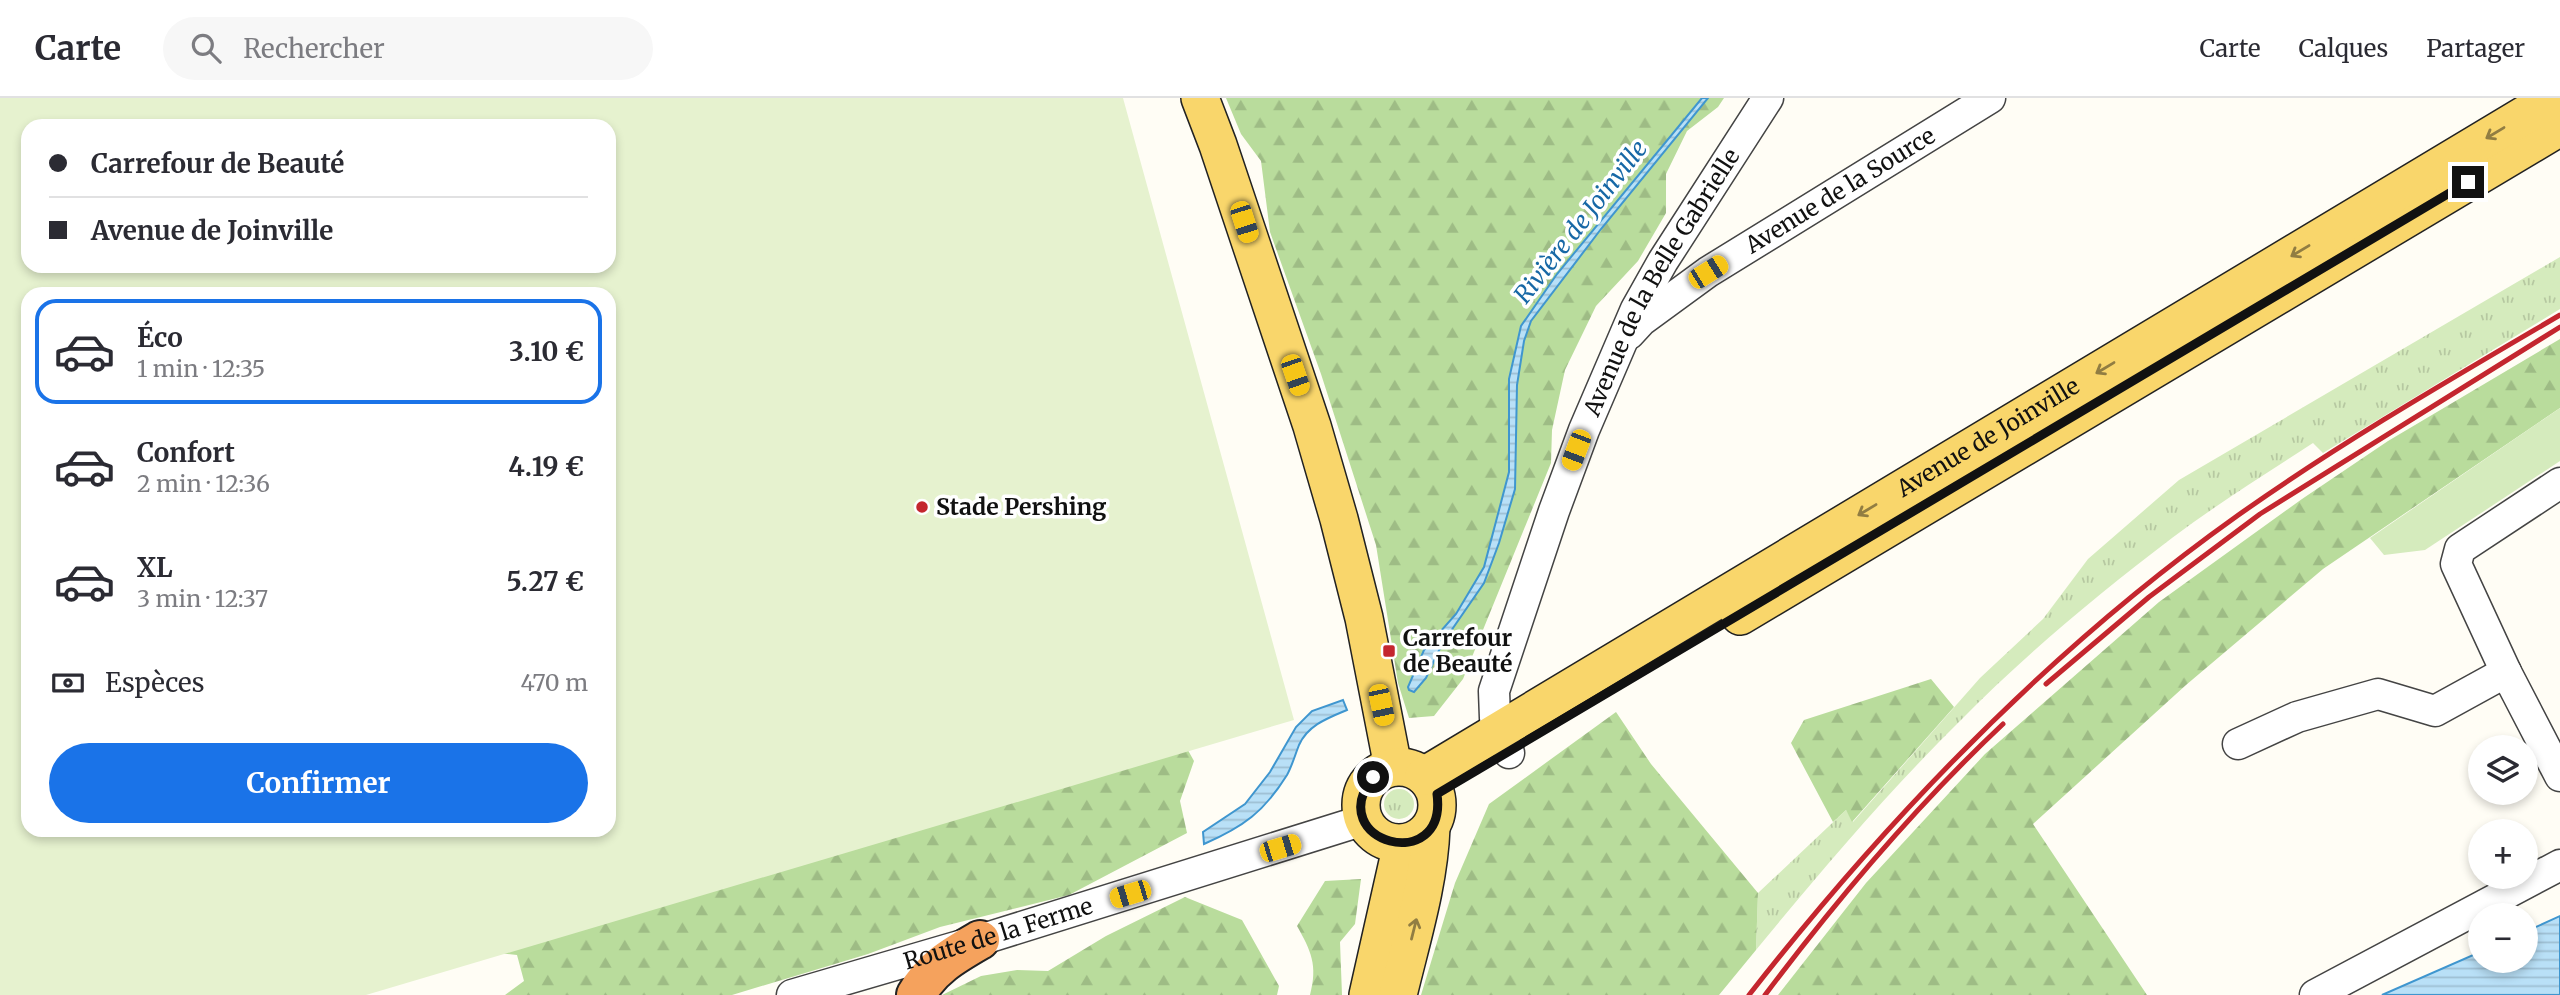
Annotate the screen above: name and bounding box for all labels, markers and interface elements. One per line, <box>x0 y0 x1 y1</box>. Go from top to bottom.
search box <box>163 17 653 80</box>
text: Carte <box>35 28 121 69</box>
icon: search <box>187 29 225 67</box>
text: Rechercher <box>243 32 385 65</box>
text: Carte <box>2199 33 2260 64</box>
text: Calques <box>2298 33 2388 64</box>
text: Partager <box>2426 33 2525 64</box>
street label: Avenue de la Source <box>1739 121 1940 260</box>
one-way arrow <box>2485 127 2505 141</box>
water label: Rivière de Joinville <box>1507 134 1654 310</box>
street label: Avenue de la Belle Gabrielle <box>1576 143 1746 421</box>
text: Carrefour de Beauté <box>91 147 344 180</box>
route end <box>2452 166 2484 198</box>
car <box>1228 199 1261 245</box>
text: Avenue de Joinville <box>91 214 333 247</box>
one-way arrow <box>2290 244 2310 258</box>
car <box>1685 252 1732 292</box>
icon: car <box>53 320 116 383</box>
text: Éco <box>137 321 183 354</box>
text: 3.10 € <box>509 335 584 368</box>
car <box>1279 352 1312 398</box>
text: 1 min · 12:35 <box>137 354 265 383</box>
one-way arrow <box>2095 361 2115 375</box>
street label: Avenue de Joinville <box>1890 371 2084 503</box>
car <box>1559 427 1594 473</box>
icon: car <box>53 435 116 498</box>
text: Confort <box>137 436 235 469</box>
text: 4.19 € <box>508 450 584 483</box>
text: 2 min · 12:36 <box>137 469 270 498</box>
place label: Stade Pershing <box>936 492 1107 521</box>
marker: Stade Pershing <box>914 499 930 515</box>
one-way arrow <box>1858 503 1878 517</box>
icon: car <box>53 550 116 613</box>
text: XL <box>137 551 173 584</box>
text: 5.27 € <box>506 565 584 598</box>
text: 3 min · 12:37 <box>137 584 268 613</box>
place label: Carrefour de Beauté <box>1403 623 1513 678</box>
marker: Carrefour de Beauté <box>1381 643 1397 659</box>
icon: cash <box>49 664 87 702</box>
text: Espèces <box>105 666 205 699</box>
text: 470 m <box>521 668 588 697</box>
car <box>1367 682 1396 728</box>
map controls <box>2468 735 2538 973</box>
button: layers <box>2468 735 2538 805</box>
button: Confirmer <box>49 743 588 823</box>
route start <box>1357 761 1389 793</box>
button: + <box>2468 819 2538 889</box>
car <box>1257 832 1304 864</box>
car <box>1107 878 1154 910</box>
street label: Route de la Ferme <box>900 891 1096 976</box>
button: − <box>2468 903 2538 973</box>
one-way arrow <box>1408 918 1421 941</box>

